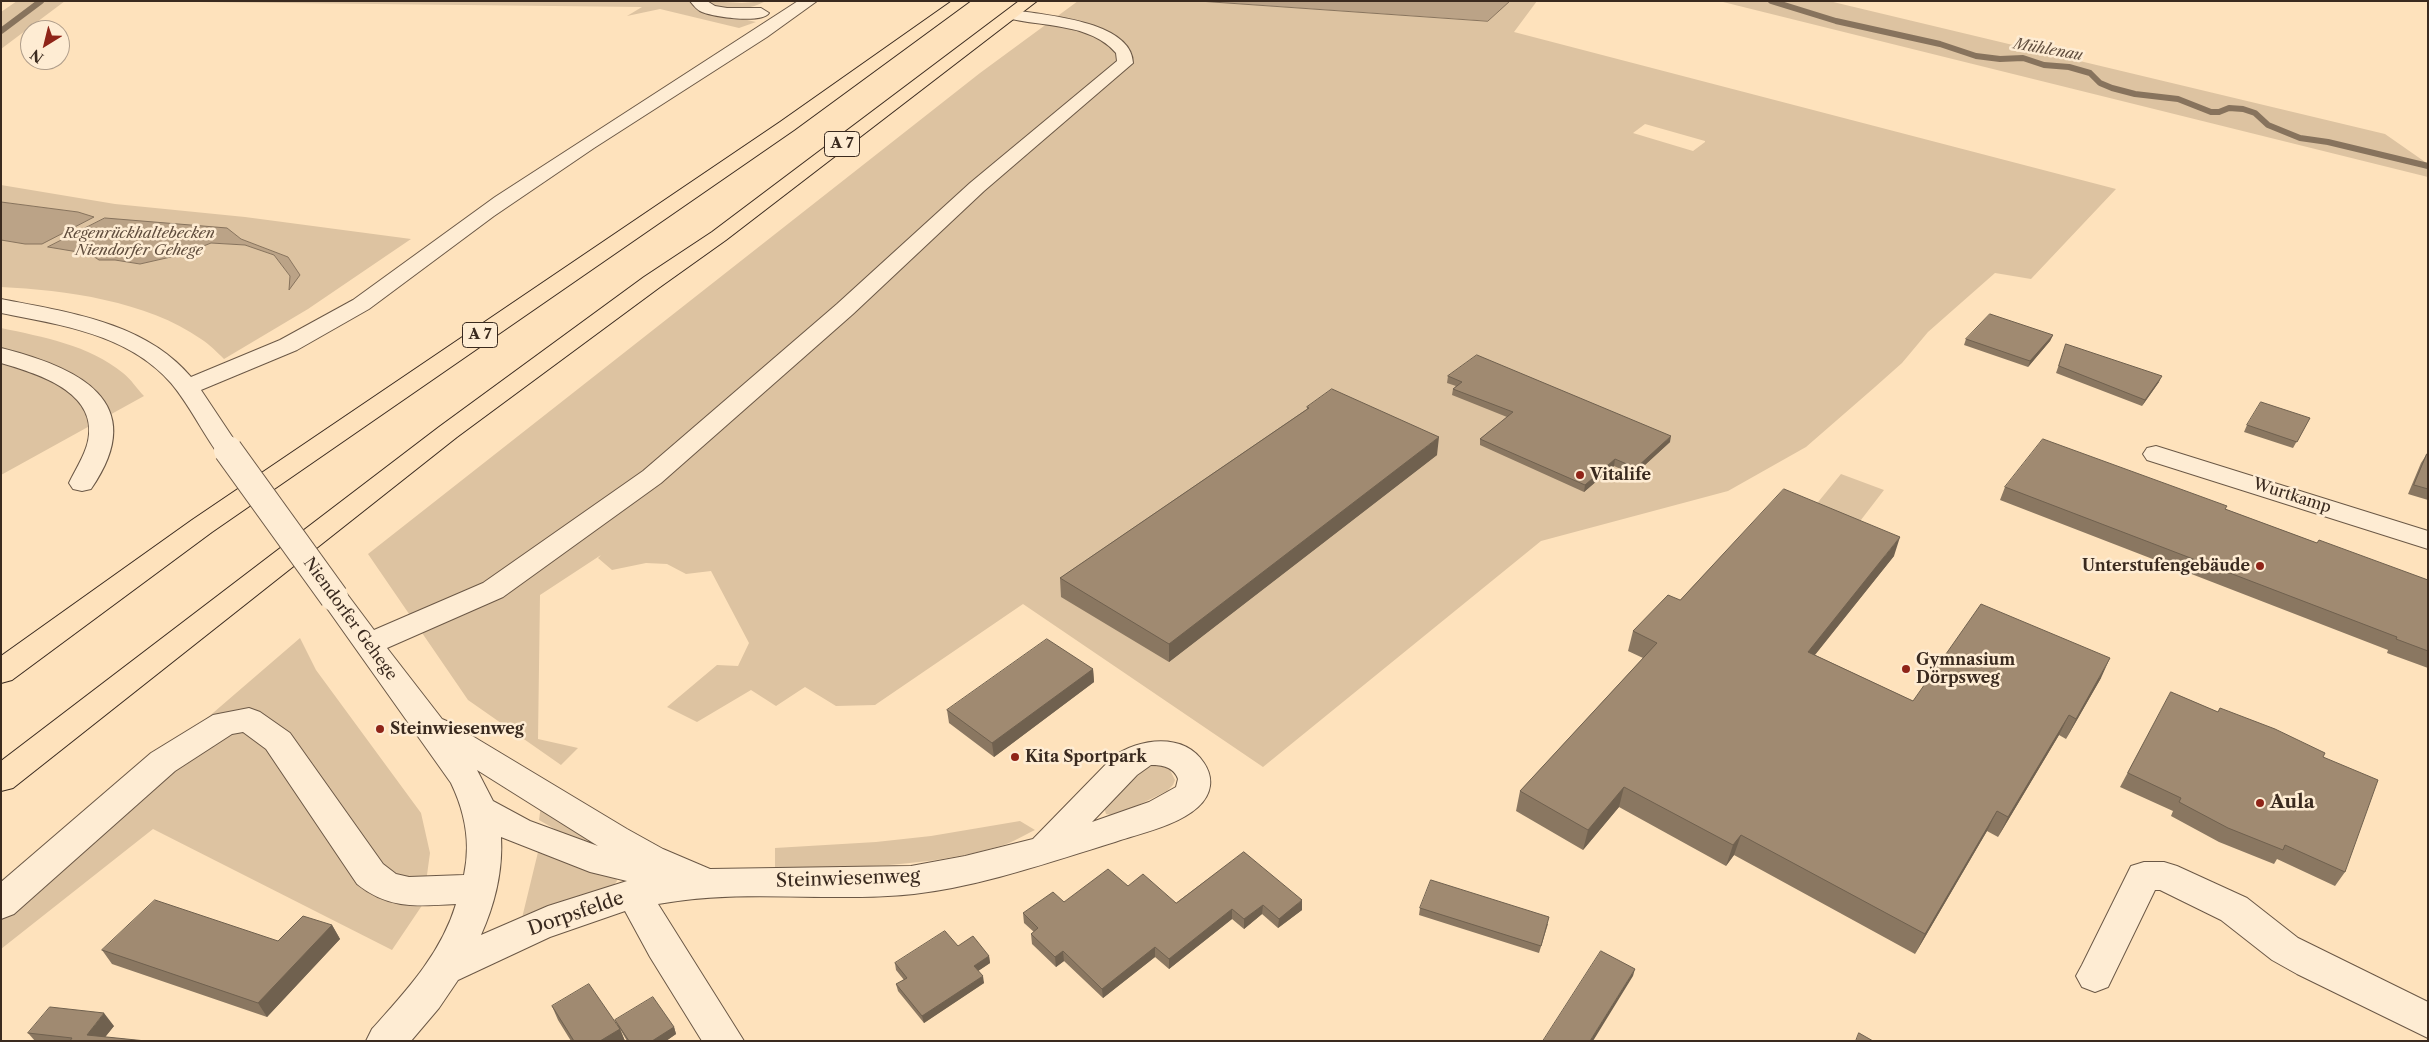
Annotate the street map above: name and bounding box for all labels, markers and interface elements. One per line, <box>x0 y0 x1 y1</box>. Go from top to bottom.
north arrow <box>20 20 70 70</box>
water label: Mühlenau <box>2012 35 2084 65</box>
text: N <box>27 45 47 67</box>
road number: A 7 <box>824 132 860 156</box>
water label: Regenrückhaltebecken Niendorfer Gehege <box>63 225 215 260</box>
road number: A 7 <box>462 322 498 348</box>
place label: Vitalife <box>1590 465 1651 485</box>
marker: Vitalife <box>1574 469 1586 481</box>
street label: Wurtkamp <box>2251 474 2333 518</box>
street label: Niendorfer Gehege <box>299 554 401 684</box>
place label: Unterstufengebäude <box>2082 556 2250 576</box>
marker: Unterstufengebäude <box>2254 560 2266 572</box>
place label: Gymnasium Dörpsweg <box>1916 650 2015 688</box>
marker: Gymnasium Dörpsweg <box>1900 663 1912 675</box>
place label: Steinwiesenweg <box>390 719 524 739</box>
marker: Steinwiesenweg <box>374 723 386 735</box>
place label: Kita Sportpark <box>1025 747 1147 767</box>
marker: Kita Sportpark <box>1009 751 1021 763</box>
place label: Aula <box>2270 792 2315 814</box>
marker: Aula <box>2254 797 2266 809</box>
street label: Steinwiesenweg <box>776 865 920 893</box>
street label: Dorpsfelde <box>525 887 627 941</box>

